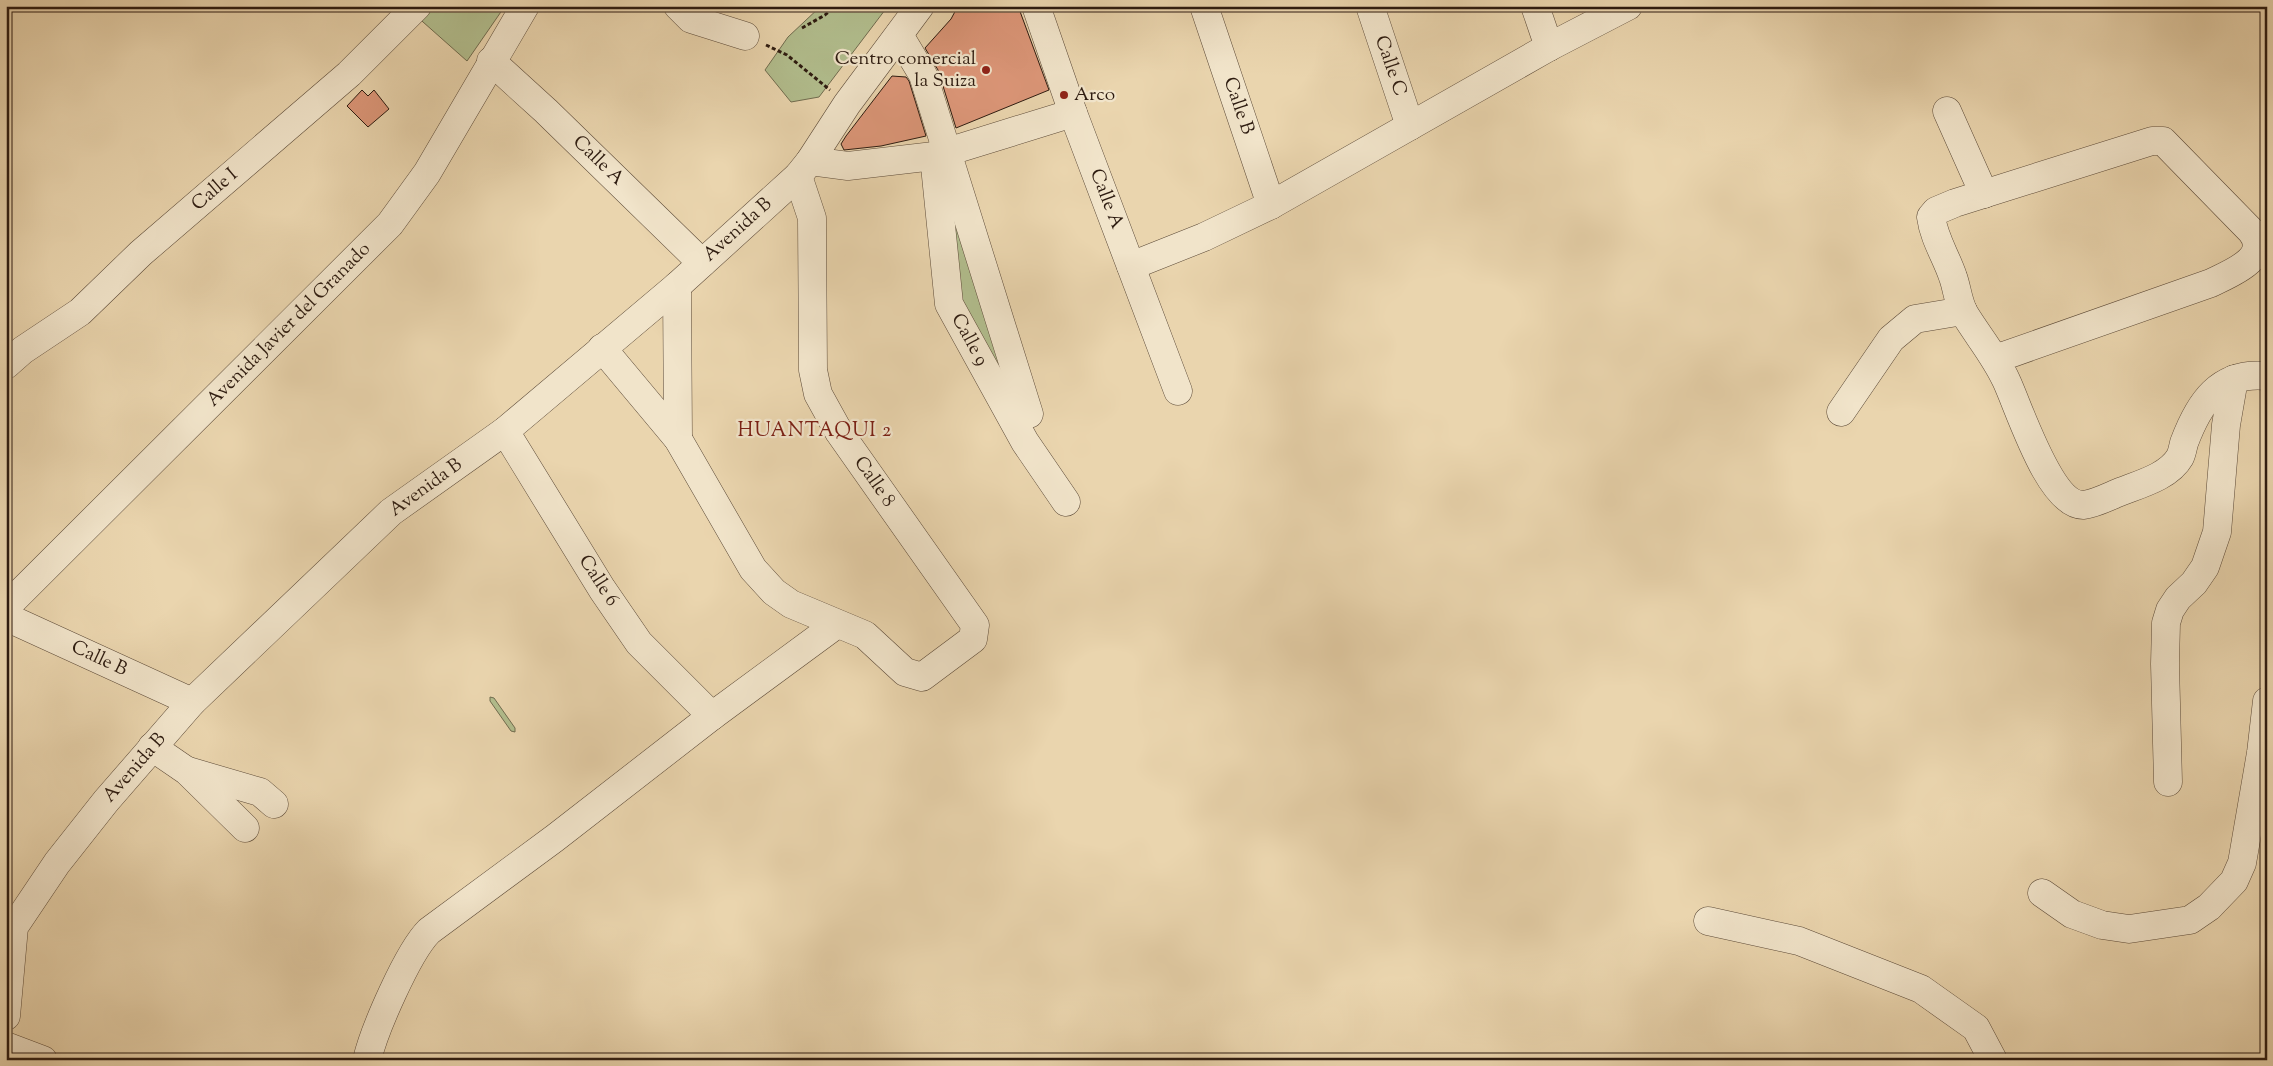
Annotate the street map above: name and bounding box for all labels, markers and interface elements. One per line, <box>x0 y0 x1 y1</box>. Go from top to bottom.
street label: Calle C <box>1367 32 1413 100</box>
place label: Centro comercial la Suiza <box>835 46 976 95</box>
marker: Centro comercial la Suiza <box>980 64 992 76</box>
street label: Calle B <box>1216 74 1260 138</box>
place label: Arco <box>1074 82 1115 109</box>
marker: Arco <box>1058 89 1070 101</box>
street label: Calle A <box>566 130 630 193</box>
street label: Calle I <box>186 162 244 218</box>
street label: Calle A <box>1082 165 1130 234</box>
street label: Avenida B <box>697 192 779 268</box>
street label: Avenida Javier del Granado <box>201 237 377 413</box>
street label: Calle 9 <box>944 309 994 371</box>
district label: HUANTAQUI 2 <box>738 417 892 446</box>
street label: Calle 8 <box>847 451 901 513</box>
street label: Avenida B <box>384 452 468 524</box>
street label: Calle 6 <box>571 550 625 612</box>
street label: Calle B <box>67 634 132 684</box>
street label: Avenida B <box>97 727 173 809</box>

